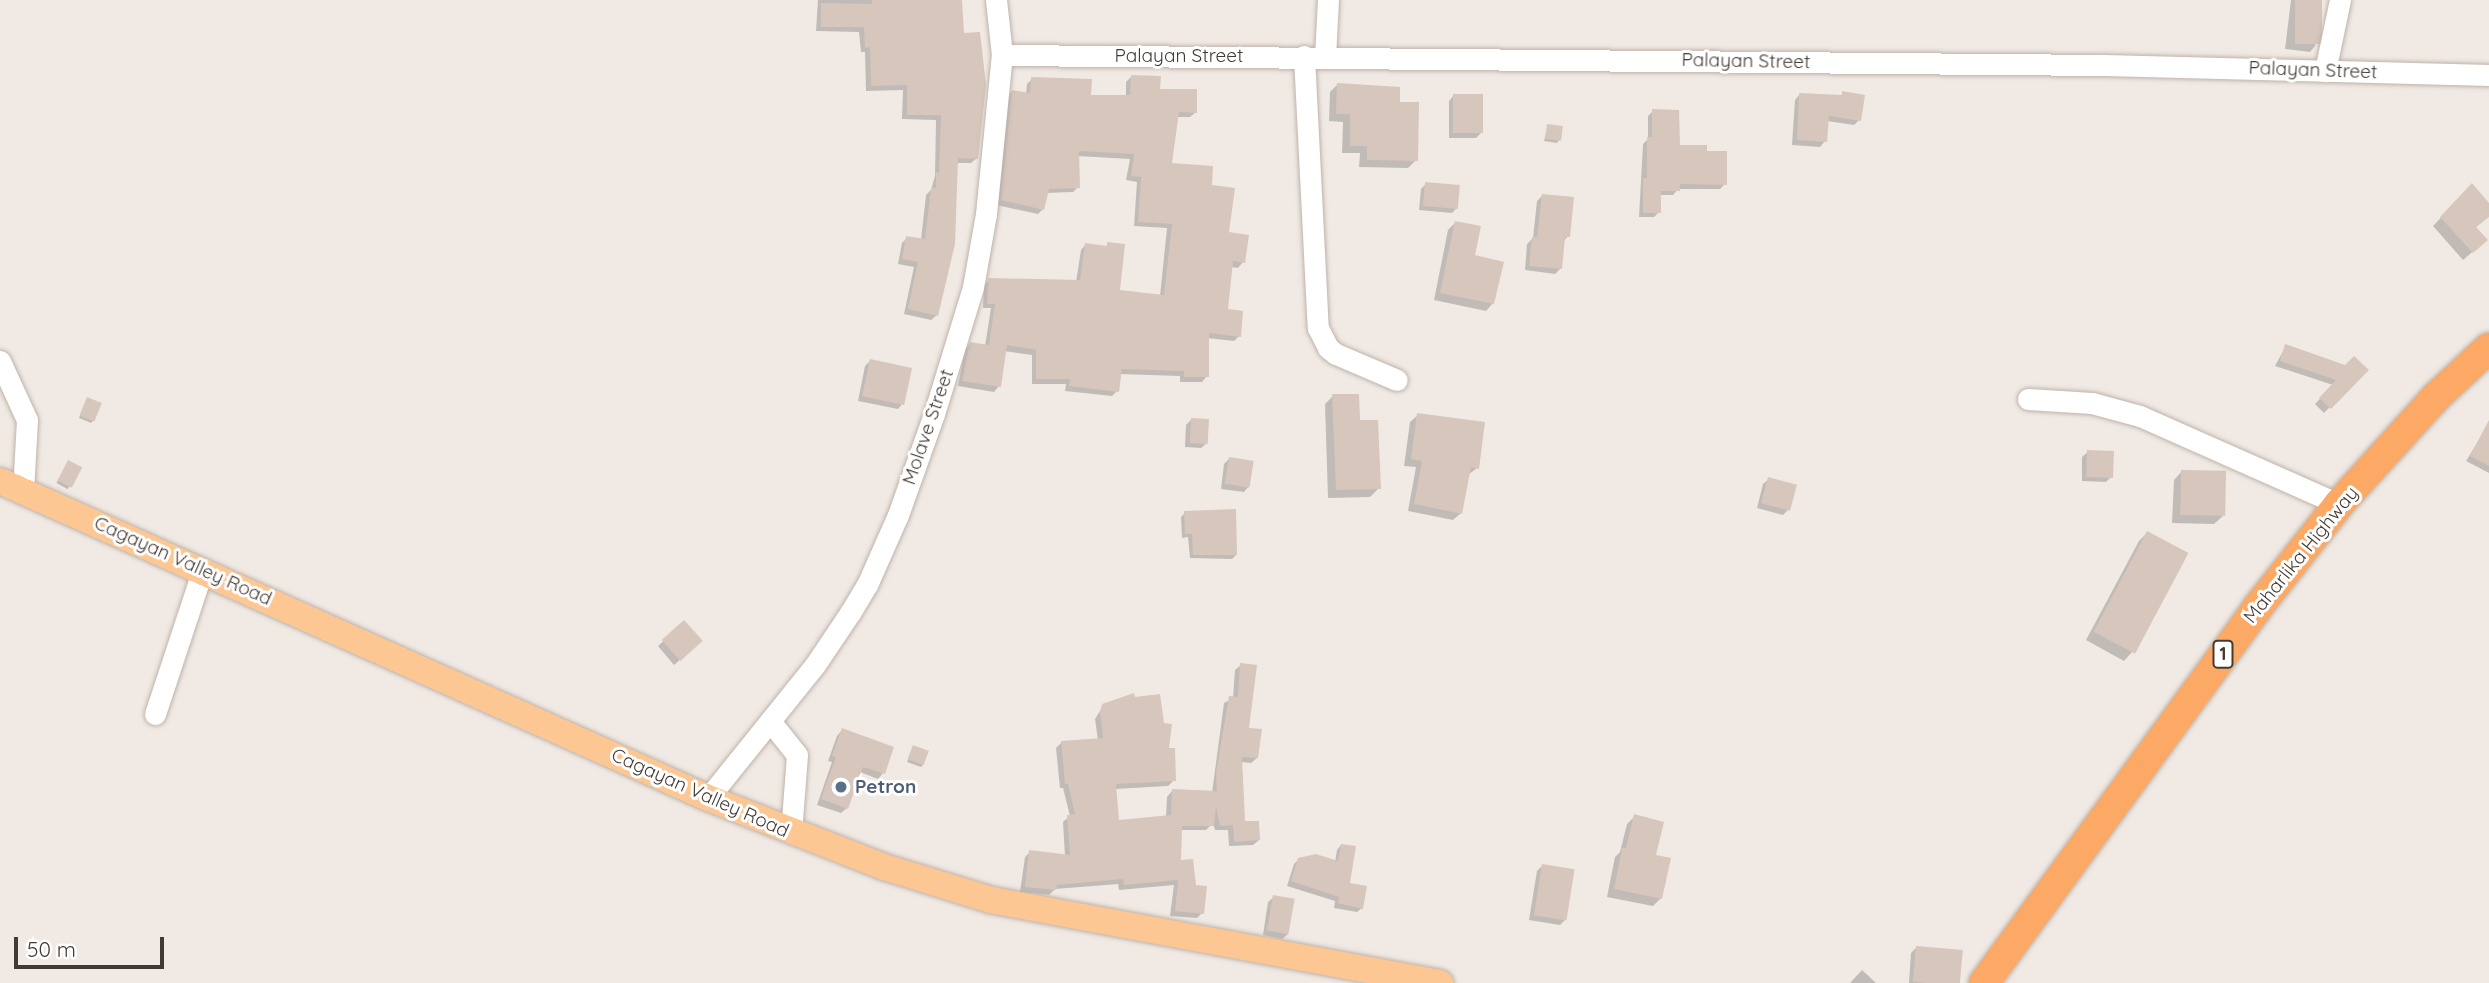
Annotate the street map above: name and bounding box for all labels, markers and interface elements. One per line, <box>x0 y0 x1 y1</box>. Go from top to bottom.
street label: Palayan Street <box>1114 45 1244 67</box>
street label: Palayan Street <box>1681 48 1811 74</box>
street label: Palayan Street <box>2248 56 2378 84</box>
street label: Molave Street <box>898 366 958 488</box>
street label: Maharlika Highway <box>2239 482 2363 628</box>
street label: Cagayan Valley Road <box>91 512 275 610</box>
road number: 1 <box>2211 640 2235 668</box>
street label: Cagayan Valley Road <box>608 744 792 842</box>
place label: Petron <box>855 776 916 798</box>
marker: Petron <box>833 779 849 795</box>
scale bar <box>18 923 168 967</box>
text: 50 m <box>27 936 76 962</box>

